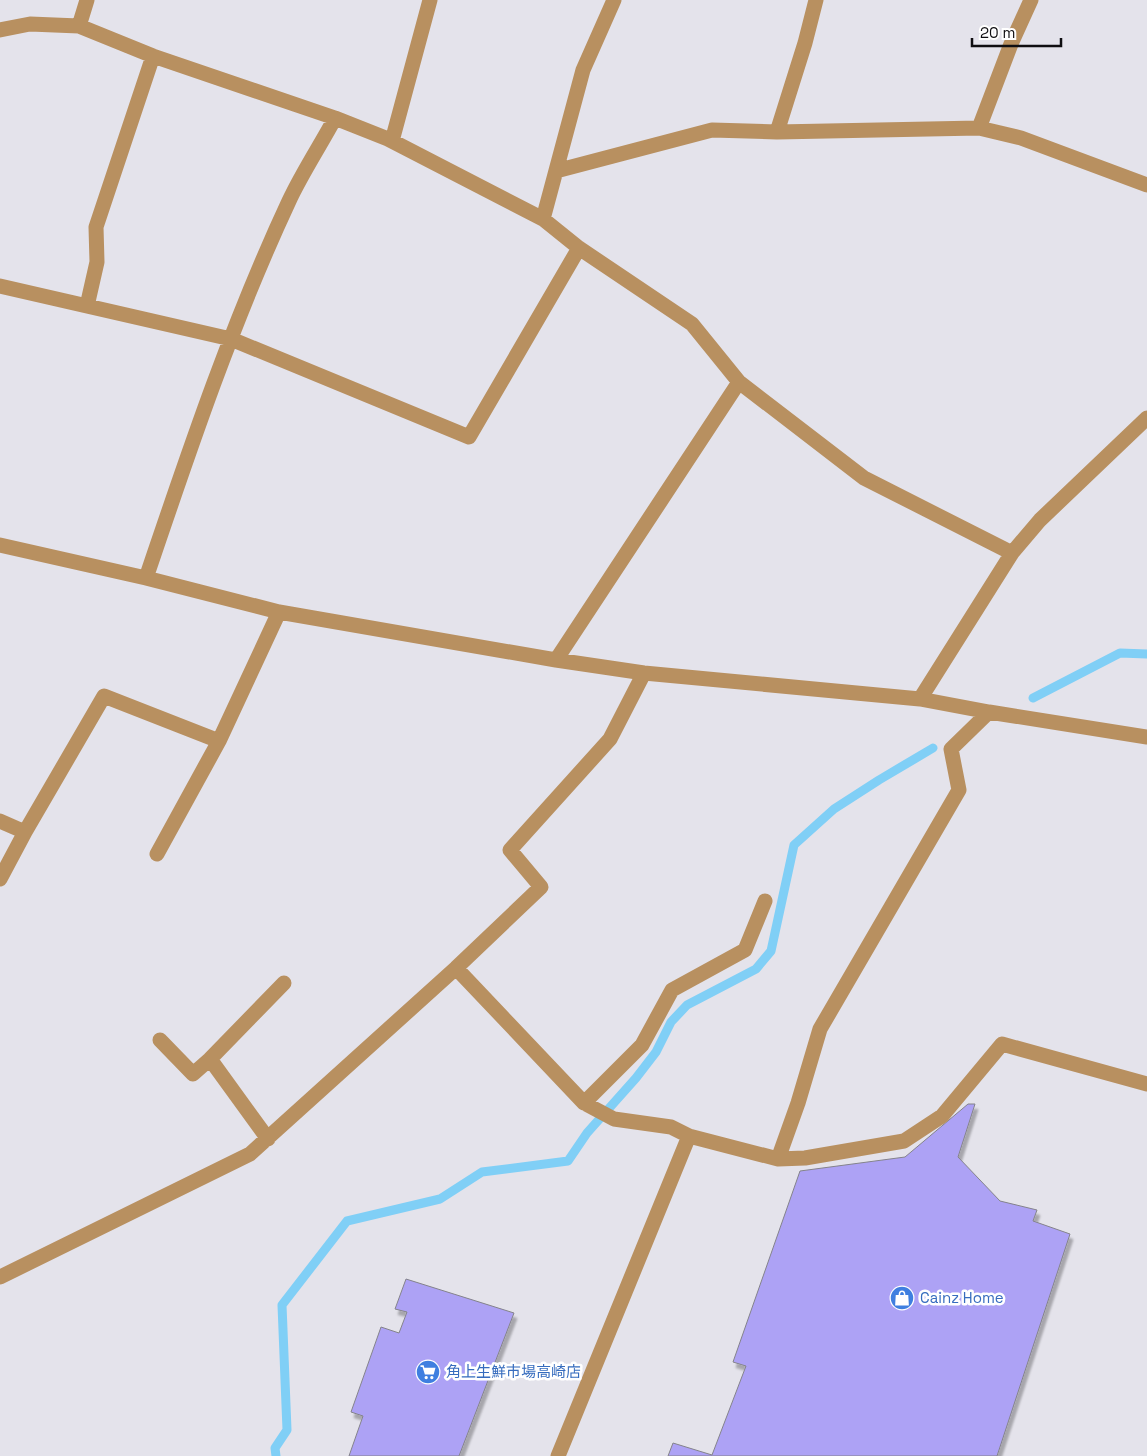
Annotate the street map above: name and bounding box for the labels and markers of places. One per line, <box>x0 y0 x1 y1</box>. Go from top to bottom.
shop icon: Cainz Home <box>889 1285 915 1311</box>
place label: Cainz Home <box>920 1288 1004 1307</box>
supermarket icon: 角上生鮮市場高崎店 <box>415 1359 441 1385</box>
place label: 角上生鮮市場高崎店 <box>446 1362 581 1381</box>

